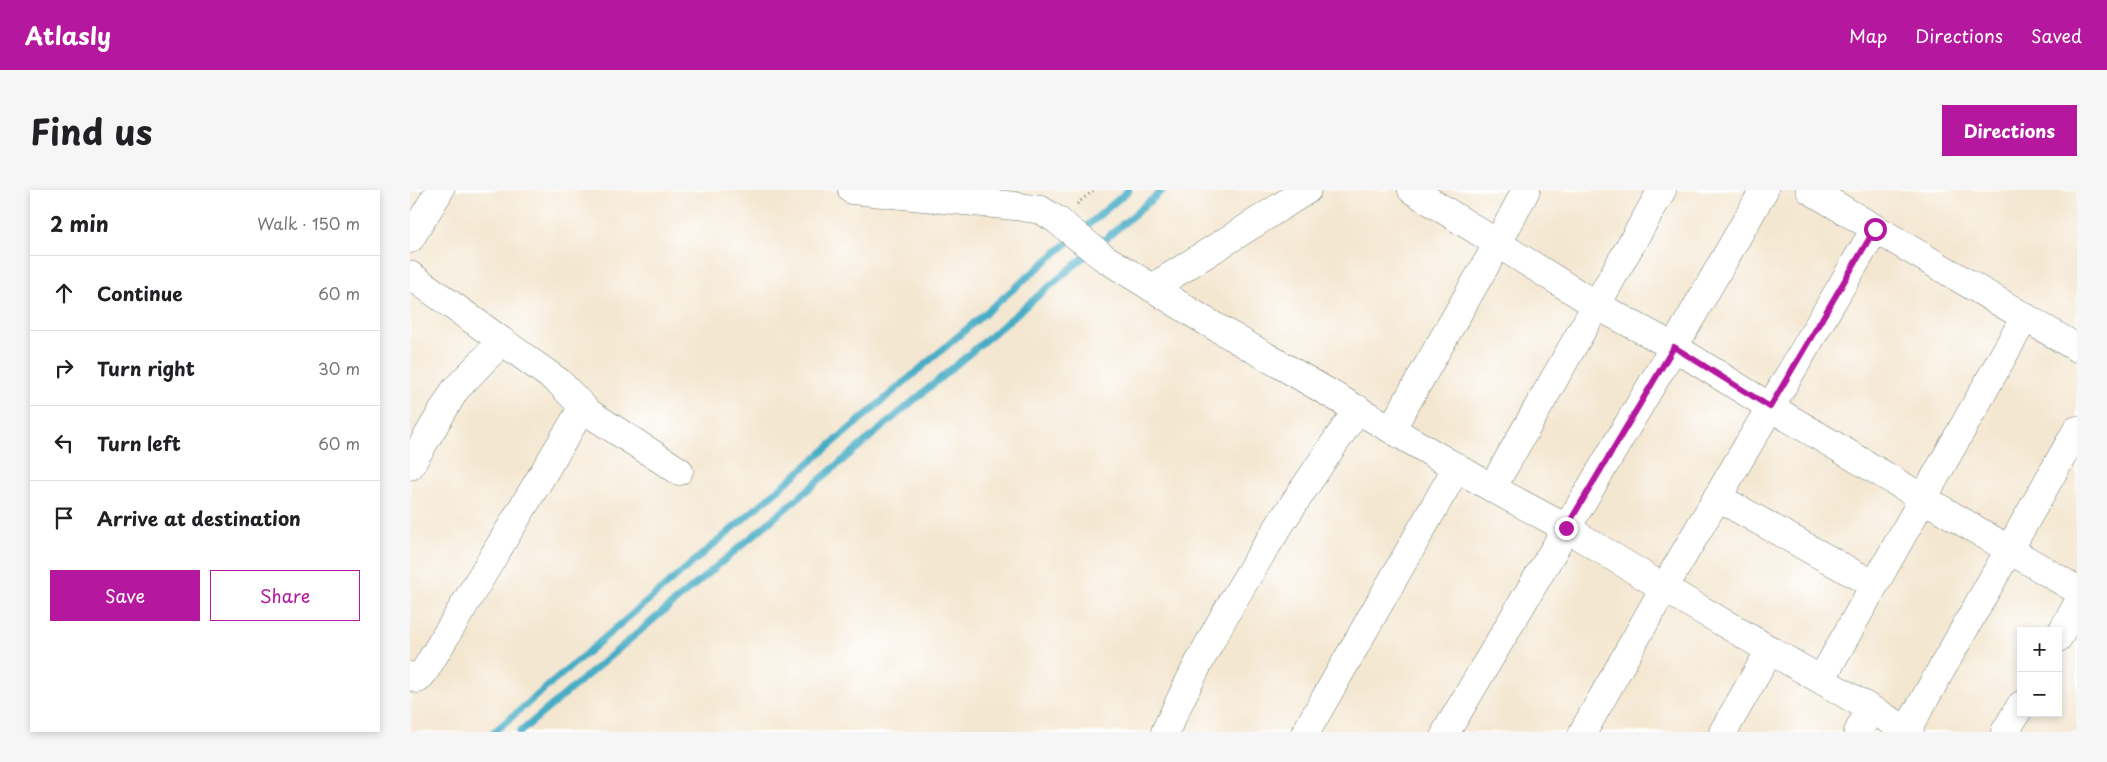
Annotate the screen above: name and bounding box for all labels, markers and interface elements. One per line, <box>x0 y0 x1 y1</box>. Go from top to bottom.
text: Atlasly <box>25 17 111 53</box>
text: Map <box>1849 22 1887 49</box>
text: Directions <box>1915 22 2003 49</box>
text: Saved <box>2031 22 2082 49</box>
text: Find us <box>30 104 152 157</box>
button: Directions <box>1942 105 2077 156</box>
text: 2 min <box>50 207 109 239</box>
text: Walk · 150 m <box>257 211 360 235</box>
route start <box>1864 218 1887 241</box>
icon: ahead <box>50 279 78 307</box>
text: Continue <box>97 279 183 307</box>
text: 60 m <box>318 281 360 305</box>
icon: right <box>50 354 78 382</box>
text: Turn right <box>97 354 195 382</box>
text: 30 m <box>318 356 360 380</box>
icon: left <box>50 429 78 457</box>
text: Turn left <box>97 429 181 457</box>
text: 60 m <box>318 431 360 455</box>
icon: arrive <box>50 504 78 532</box>
text: Arrive at destination <box>97 504 301 532</box>
route end <box>1555 517 1578 540</box>
button: Save <box>50 570 200 621</box>
button: Share <box>210 570 360 621</box>
map controls <box>2017 627 2062 717</box>
button: + <box>2017 627 2062 672</box>
button: − <box>2017 672 2062 717</box>

